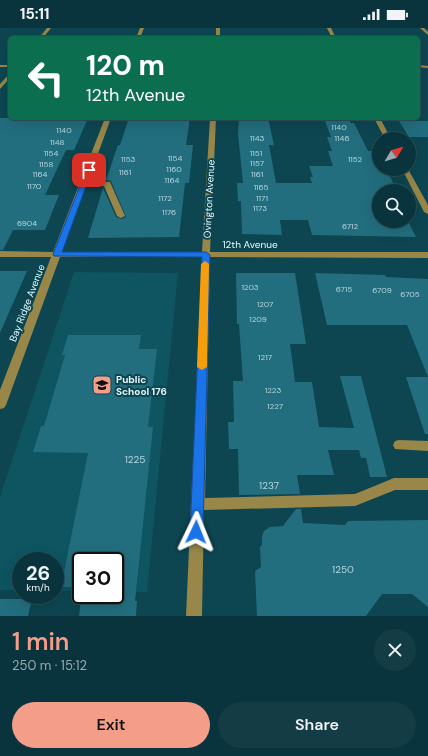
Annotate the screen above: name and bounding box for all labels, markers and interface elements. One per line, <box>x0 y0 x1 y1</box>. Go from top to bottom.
text: 15:11 <box>20 4 50 24</box>
text: 120 m <box>86 47 165 84</box>
icon: left <box>20 52 72 104</box>
text: 12th Avenue <box>86 83 185 107</box>
house number: 1140 <box>331 122 347 132</box>
house number: 1140 <box>56 125 72 135</box>
north arrow <box>372 132 416 176</box>
map controls <box>372 132 416 228</box>
house number: 1143 <box>250 133 265 143</box>
house number: 1146 <box>335 133 349 143</box>
house number: 1148 <box>50 137 64 147</box>
house number: 1154 <box>44 148 59 158</box>
house number: 1151 <box>250 148 262 158</box>
pin <box>72 153 106 187</box>
house number: 1154 <box>168 153 183 163</box>
house number: 1153 <box>121 154 136 164</box>
house number: 1152 <box>348 154 363 164</box>
house number: 1157 <box>250 158 264 168</box>
house number: 1158 <box>39 159 53 169</box>
icon: arrive <box>78 159 100 181</box>
street label: Ovington Avenue <box>200 159 218 239</box>
house number: 1160 <box>166 164 182 174</box>
house number: 1161 <box>119 167 131 177</box>
house number: 1164 <box>33 169 48 179</box>
house number: 1161 <box>251 169 263 179</box>
house number: 1164 <box>165 175 180 185</box>
house number: 1170 <box>27 181 42 191</box>
house number: 1165 <box>254 182 268 192</box>
button: search <box>372 184 416 228</box>
house number: 1172 <box>158 193 172 203</box>
house number: 1171 <box>256 193 268 203</box>
house number: 1173 <box>253 203 267 213</box>
house number: 1176 <box>162 207 176 217</box>
house number: 6904 <box>17 218 37 228</box>
house number: 6712 <box>342 221 358 231</box>
street label: 12th Avenue <box>222 238 278 251</box>
street label: Bay Ridge Avenue <box>6 262 48 344</box>
house number: 1203 <box>241 282 259 292</box>
house number: 6715 <box>336 284 352 294</box>
house number: 6709 <box>372 285 392 295</box>
house number: 6705 <box>400 289 420 299</box>
house number: 1207 <box>257 299 273 309</box>
house number: 1209 <box>249 314 267 324</box>
house number: 1217 <box>258 352 272 362</box>
place label: Public School 176 <box>116 373 167 398</box>
school or university icon: Public School 176 <box>91 374 113 396</box>
house number: 1223 <box>265 385 281 395</box>
house number: 1227 <box>267 401 283 411</box>
house number: 1225 <box>125 453 145 466</box>
house number: 1237 <box>259 479 279 492</box>
position arrow <box>175 511 217 553</box>
speed limit sign: 30 <box>72 552 124 604</box>
text: 26 <box>26 560 50 586</box>
house number: 1250 <box>332 563 354 576</box>
text: km/h <box>26 581 50 594</box>
text: 1 min <box>12 626 69 657</box>
button: close <box>374 629 416 671</box>
text: 250 m · 15:12 <box>12 657 87 674</box>
button: Exit <box>12 702 210 748</box>
button: Share <box>218 702 416 748</box>

